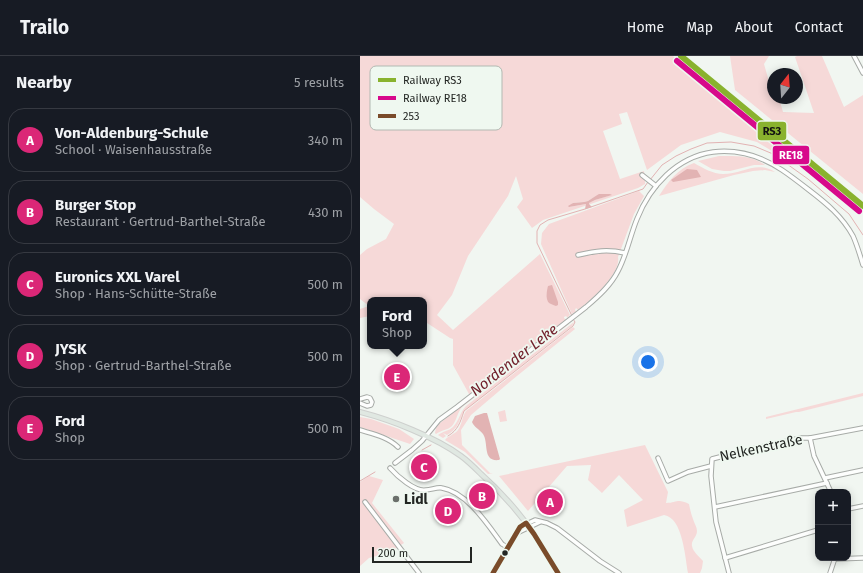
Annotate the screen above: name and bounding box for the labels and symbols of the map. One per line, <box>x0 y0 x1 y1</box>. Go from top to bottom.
legend <box>370 66 502 130</box>
north arrow <box>767 68 803 104</box>
text: Railway RS3 <box>403 74 462 87</box>
text: Railway RE18 <box>403 92 467 105</box>
text: 253 <box>403 110 419 123</box>
line badge: RS3 <box>757 121 787 141</box>
text: RS3 <box>763 125 782 138</box>
line badge: RE18 <box>772 145 810 165</box>
text: RE18 <box>779 149 803 162</box>
water label: Nordender Leke <box>467 320 562 400</box>
your location <box>638 352 658 372</box>
pin: E <box>384 362 410 392</box>
street label: Nelkenstraße <box>718 431 804 465</box>
pin: C <box>411 452 437 482</box>
pin: B <box>469 481 495 511</box>
pin: A <box>537 487 563 517</box>
place label: Lidl <box>404 491 429 508</box>
marker: Lidl <box>391 494 401 504</box>
pin: D <box>435 496 461 526</box>
scale bar <box>372 545 472 564</box>
unlabelled marker <box>500 548 510 558</box>

